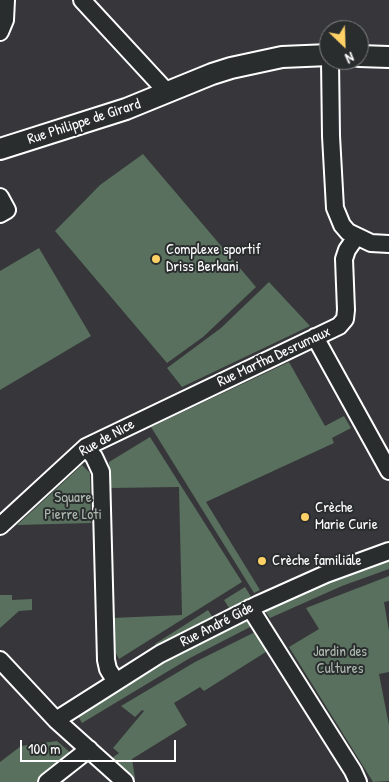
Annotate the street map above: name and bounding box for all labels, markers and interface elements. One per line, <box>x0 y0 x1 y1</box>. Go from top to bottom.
north arrow <box>319 20 369 70</box>
text: N <box>343 48 357 68</box>
street label: Rue Philippe de Girard <box>25 95 143 149</box>
place label: Complexe sportif Driss Berkani <box>166 241 261 276</box>
marker: Complexe sportif Driss Berkani <box>150 253 162 265</box>
street label: Rue Martha Desrumaux <box>214 323 334 391</box>
street label: Rue de Nice <box>76 415 138 461</box>
park label: Square Pierre Loti <box>44 489 102 524</box>
place label: Crèche Marie Curie <box>315 499 378 534</box>
marker: Crèche Marie Curie <box>299 511 311 523</box>
place label: Crèche familiale <box>272 552 362 570</box>
marker: Crèche familiale <box>256 555 268 567</box>
street label: Rue André Gide <box>177 599 257 651</box>
park label: Jardin des Cultures <box>313 643 367 678</box>
scale bar <box>22 730 179 762</box>
text: 100 m <box>28 738 61 759</box>

